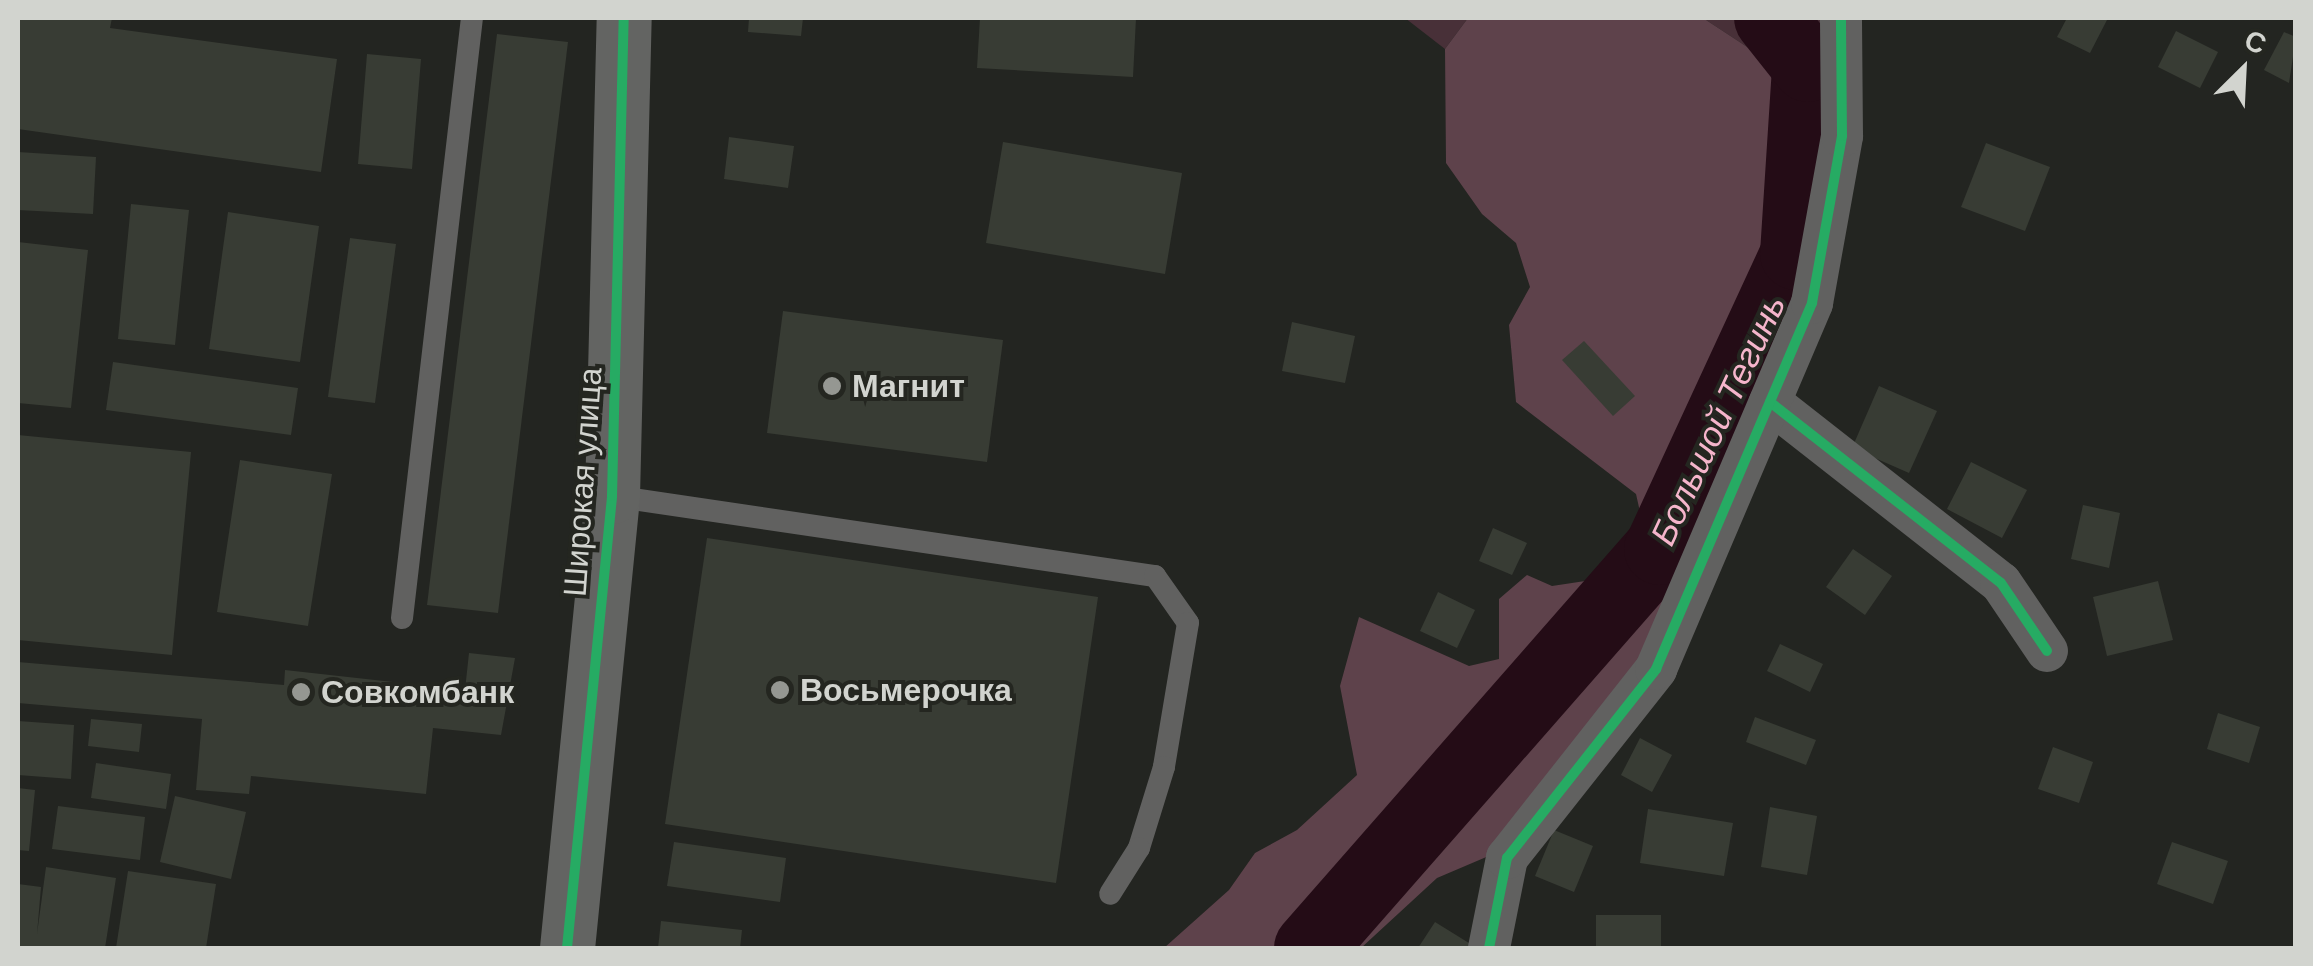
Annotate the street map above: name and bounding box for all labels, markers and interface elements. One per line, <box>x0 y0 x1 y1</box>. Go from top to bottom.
north arrow <box>2193 20 2293 120</box>
text: С <box>2240 24 2271 60</box>
water label: Большой Тегинь <box>1642 288 1794 552</box>
street label: Широкая улица <box>556 366 610 598</box>
place label: Магнит <box>852 367 965 405</box>
marker: Магнит <box>821 375 843 397</box>
place label: Восьмерочка <box>800 671 1012 709</box>
place label: Совкомбанк <box>321 673 514 711</box>
marker: Восьмерочка <box>769 679 791 701</box>
marker: Совкомбанк <box>290 681 312 703</box>

